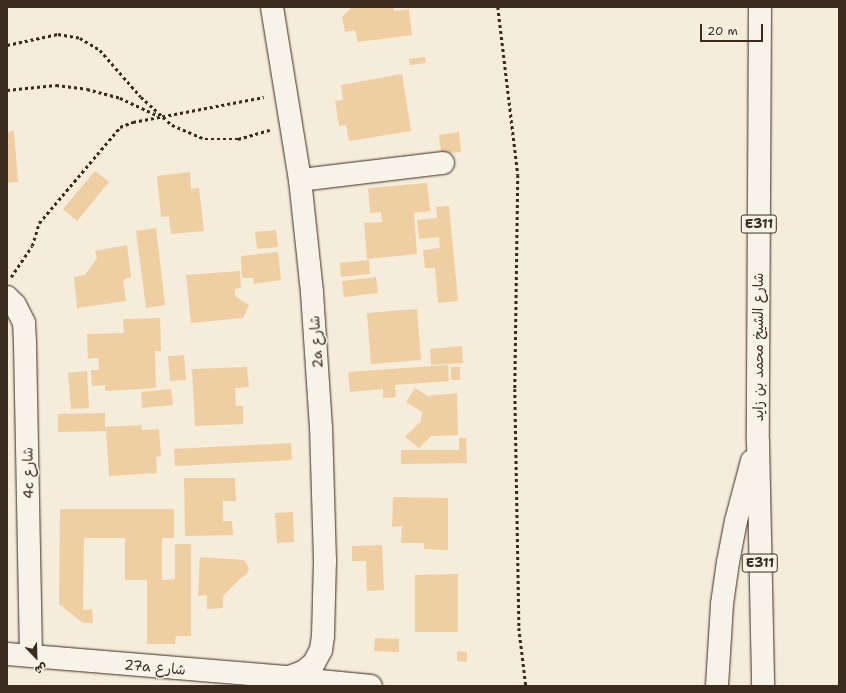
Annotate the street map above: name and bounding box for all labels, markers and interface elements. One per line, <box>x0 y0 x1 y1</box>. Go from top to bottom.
scale bar <box>702 16 765 42</box>
text: 20 m <box>707 23 738 39</box>
road number: E311 <box>740 213 778 235</box>
street label: شارع الشيخ محمد بن زايد <box>750 273 766 421</box>
street label: 2a شارع <box>306 315 326 369</box>
street label: 4c شارع <box>19 447 37 499</box>
road number: E311 <box>741 552 779 574</box>
north arrow <box>16 637 56 677</box>
street label: 27a شارع <box>124 656 186 678</box>
text: ش <box>32 659 49 678</box>

